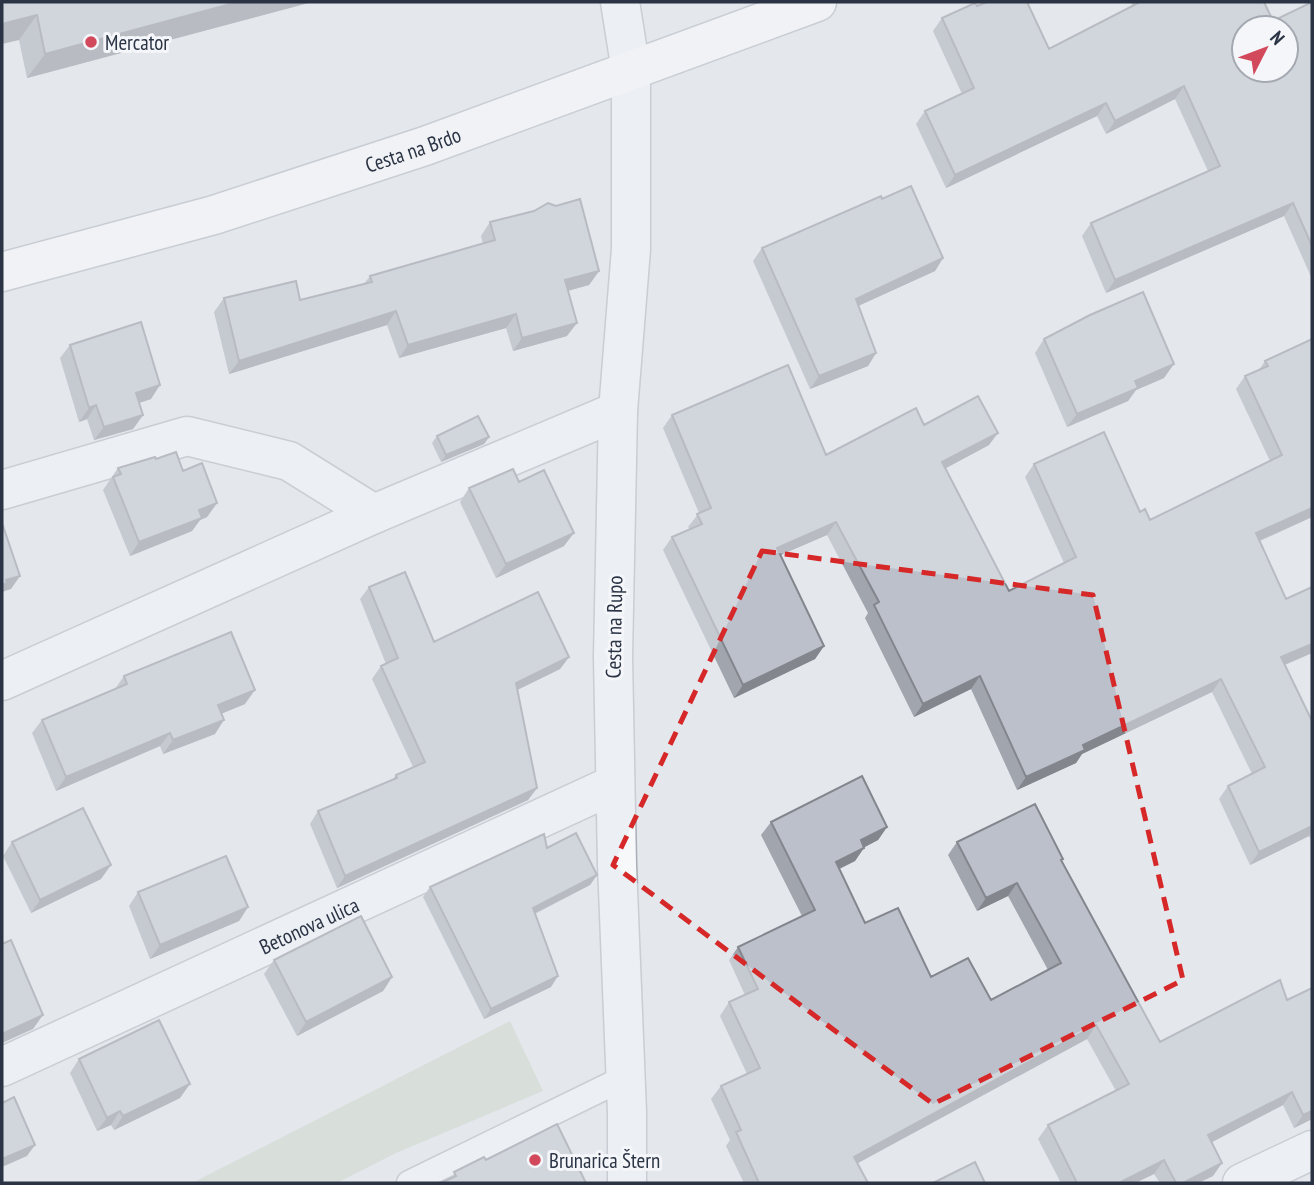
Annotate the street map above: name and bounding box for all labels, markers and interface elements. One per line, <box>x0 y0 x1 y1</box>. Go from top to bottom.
north arrow <box>1230 14 1300 84</box>
text: N <box>1265 26 1290 49</box>
place label: Mercator <box>105 29 169 56</box>
marker: Mercator <box>83 34 99 50</box>
street label: Cesta na Brdo <box>362 121 465 178</box>
street label: Cesta na Rupo <box>600 575 628 679</box>
street label: Betonova ulica <box>255 891 363 960</box>
place label: Brunarica Štern <box>549 1147 660 1174</box>
marker: Brunarica Štern <box>527 1152 543 1168</box>

